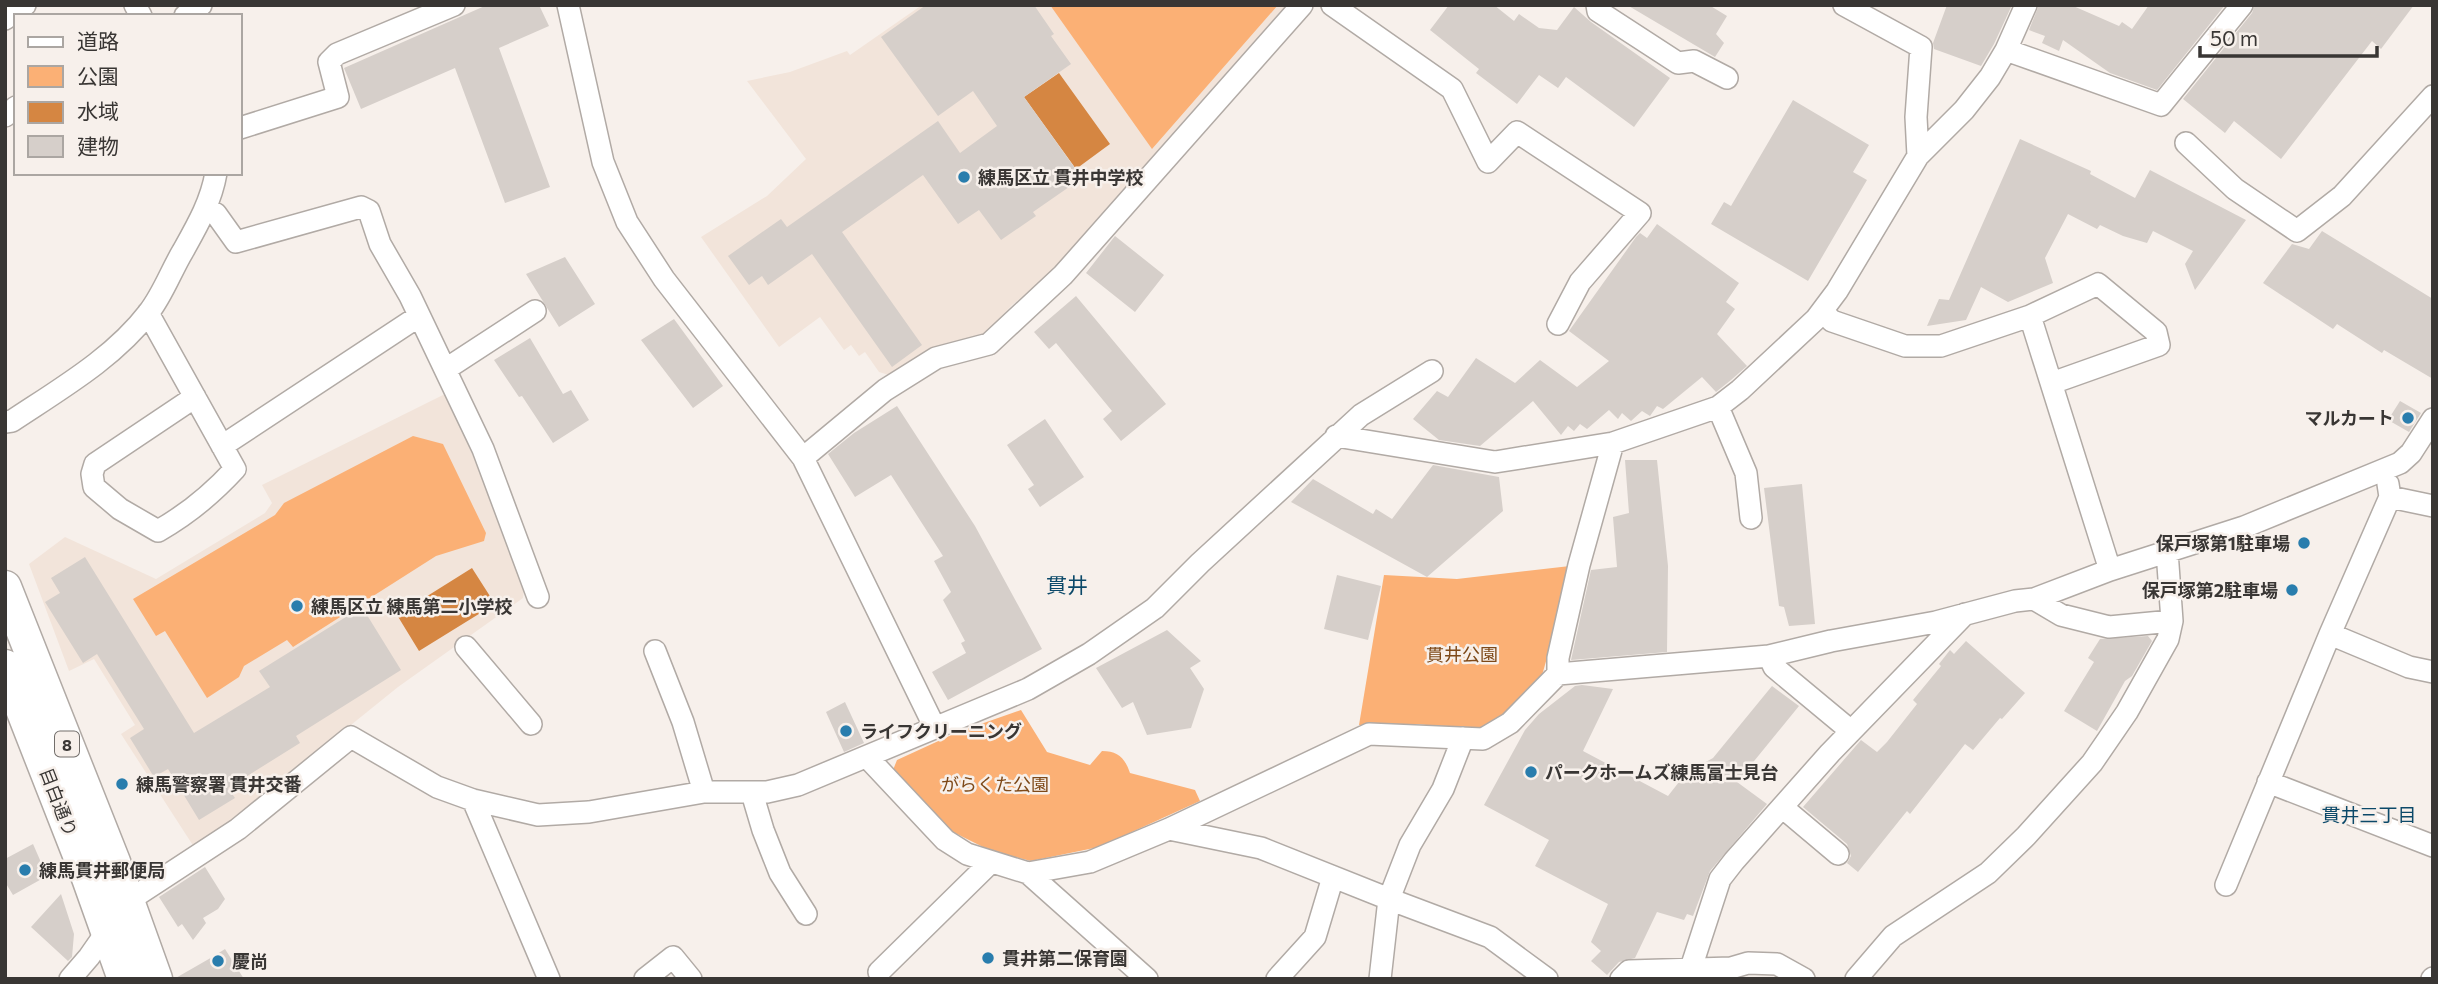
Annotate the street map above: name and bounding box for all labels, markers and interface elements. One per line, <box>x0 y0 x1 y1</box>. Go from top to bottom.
legend <box>14 14 242 175</box>
scale bar <box>2200 14 2377 58</box>
text: 50 m <box>2210 25 2258 50</box>
text: 道路 <box>77 28 119 53</box>
text: 公園 <box>77 63 119 88</box>
text: 水域 <box>77 98 119 123</box>
text: 建物 <box>77 133 119 158</box>
place label: 練馬区立 貫井中学校 <box>978 166 1143 188</box>
marker: 練馬区立 貫井中学校 <box>956 169 972 185</box>
place label: マルカート <box>2305 407 2394 429</box>
marker: マルカート <box>2400 410 2416 426</box>
place label: 保戸塚第1駐車場 <box>2156 532 2290 554</box>
marker: 保戸塚第1駐車場 <box>2296 535 2312 551</box>
district label: 貫井 <box>1046 572 1088 597</box>
place label: 保戸塚第2駐車場 <box>2142 579 2278 601</box>
marker: 保戸塚第2駐車場 <box>2284 582 2300 598</box>
place label: 練馬区立 練馬第二小学校 <box>311 595 512 617</box>
marker: 練馬区立 練馬第二小学校 <box>289 598 305 614</box>
park label: 貫井公園 <box>1426 643 1498 665</box>
place label: ライフクリーニング <box>860 720 1022 742</box>
marker: ライフクリーニング <box>838 723 854 739</box>
road number: 8 <box>55 732 79 757</box>
place label: パークホームズ練馬富士見台 <box>1545 761 1778 783</box>
street label: 目白通り <box>36 764 82 840</box>
marker: パークホームズ練馬富士見台 <box>1523 764 1539 780</box>
place label: 練馬警察署 貫井交番 <box>136 773 301 795</box>
park label: がらくた公園 <box>941 773 1049 795</box>
marker: 練馬警察署 貫井交番 <box>114 776 130 792</box>
district label: 貫井三丁目 <box>2321 803 2417 826</box>
place label: 練馬貫井郵便局 <box>39 859 165 881</box>
marker: 練馬貫井郵便局 <box>17 862 33 878</box>
place label: 貫井第二保育園 <box>1002 947 1128 969</box>
place label: 慶尚 <box>232 950 268 972</box>
marker: 貫井第二保育園 <box>980 950 996 966</box>
marker: 慶尚 <box>210 953 226 969</box>

